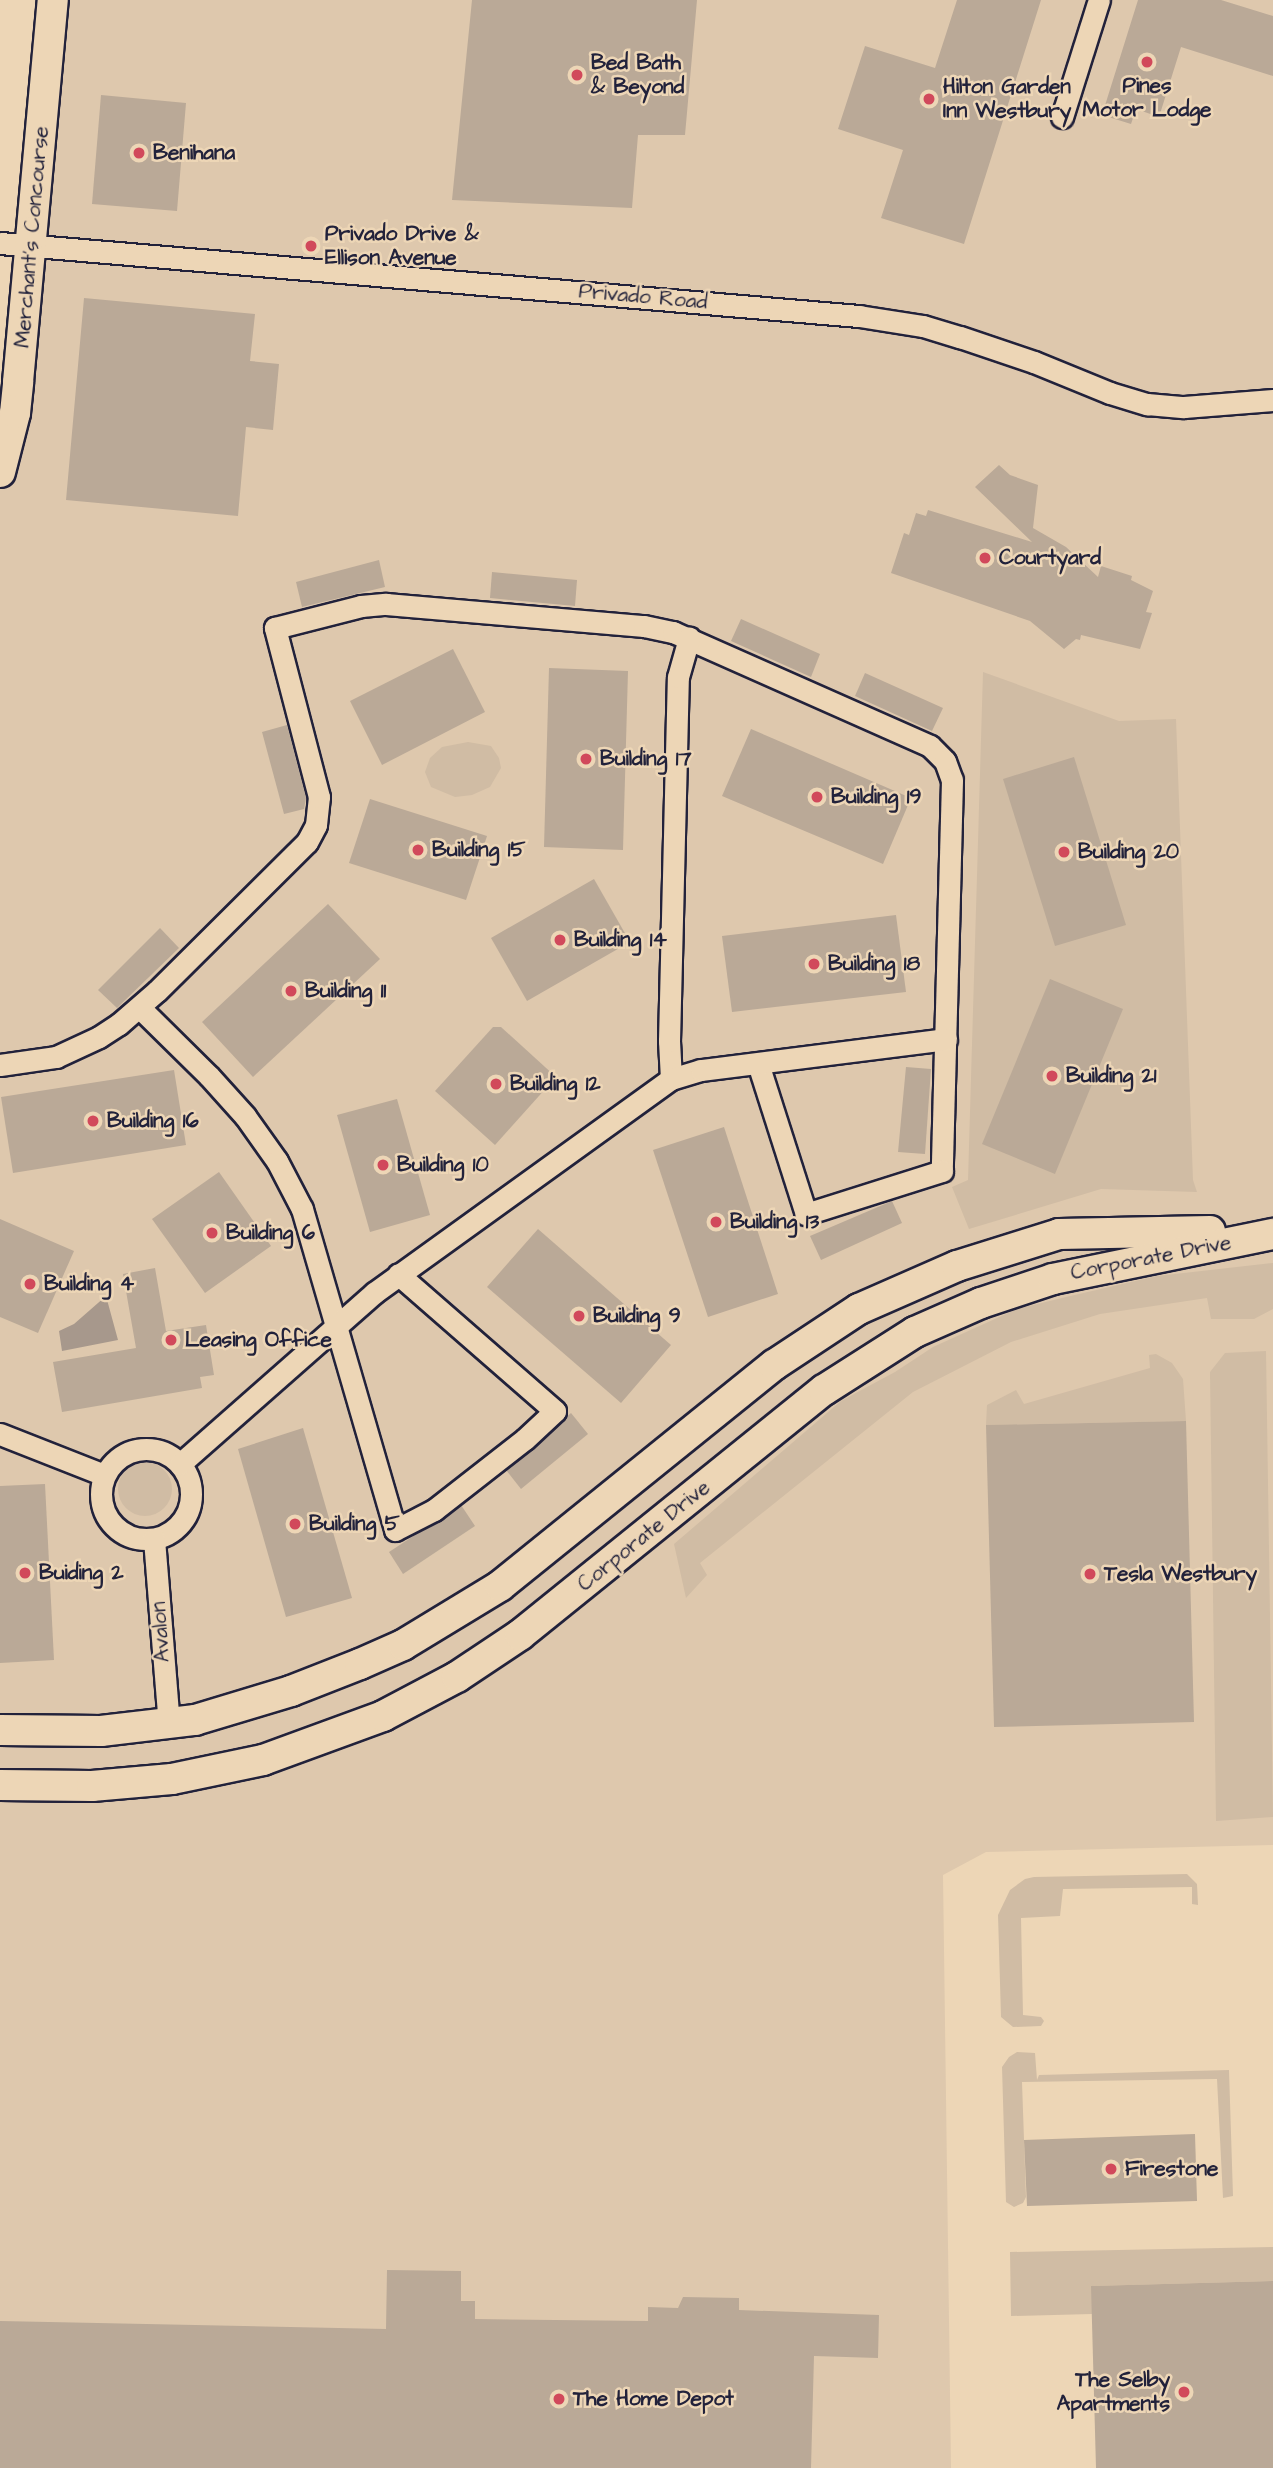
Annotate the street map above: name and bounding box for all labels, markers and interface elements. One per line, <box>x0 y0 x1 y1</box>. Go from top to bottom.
place label: Bed Bath & Beyond <box>591 50 684 100</box>
marker: Pines Motor Lodge <box>1139 54 1155 70</box>
marker: Bed Bath & Beyond <box>569 67 585 83</box>
place label: Pines Motor Lodge <box>1083 73 1211 123</box>
place label: Hilton Garden Inn Westbury <box>943 74 1071 124</box>
marker: Hilton Garden Inn Westbury <box>921 91 937 107</box>
street label: Merchant's Concourse <box>10 125 54 349</box>
place label: Benihana <box>153 140 235 166</box>
marker: Benihana <box>131 145 147 161</box>
place label: Privado Drive & Ellison Avenue <box>325 221 479 271</box>
marker: Privado Drive & Ellison Avenue <box>303 238 319 254</box>
street label: Privado Road <box>578 279 708 315</box>
place label: Courtyard <box>999 545 1101 571</box>
marker: Courtyard <box>977 550 993 566</box>
place label: Building 17 <box>600 746 691 772</box>
marker: Building 17 <box>578 751 594 767</box>
place label: Building 19 <box>831 784 921 810</box>
marker: Building 19 <box>809 789 825 805</box>
place label: Building 15 <box>432 837 525 863</box>
place label: Building 20 <box>1078 839 1179 865</box>
marker: Building 15 <box>410 842 426 858</box>
marker: Building 20 <box>1056 844 1072 860</box>
place label: Building 14 <box>574 927 667 953</box>
marker: Building 14 <box>552 932 568 948</box>
place label: Building 18 <box>828 951 920 977</box>
marker: Building 18 <box>806 956 822 972</box>
place label: Building 11 <box>305 978 386 1004</box>
marker: Building 11 <box>283 983 299 999</box>
place label: Building 21 <box>1066 1063 1156 1089</box>
marker: Building 21 <box>1044 1068 1060 1084</box>
place label: Building 12 <box>510 1071 600 1097</box>
marker: Building 12 <box>488 1076 504 1092</box>
place label: Building 16 <box>107 1108 199 1134</box>
marker: Building 16 <box>85 1113 101 1129</box>
place label: Building 10 <box>397 1152 489 1178</box>
marker: Building 10 <box>375 1157 391 1173</box>
place label: Building 13 <box>730 1209 819 1235</box>
marker: Building 13 <box>708 1214 724 1230</box>
place label: Building 6 <box>226 1220 315 1246</box>
marker: Building 6 <box>204 1225 220 1241</box>
street label: Corporate Drive <box>1069 1230 1233 1286</box>
place label: Building 4 <box>44 1271 134 1297</box>
marker: Building 4 <box>22 1276 38 1292</box>
place label: Building 9 <box>593 1303 681 1329</box>
marker: Building 9 <box>571 1308 587 1324</box>
place label: Leasing Office <box>185 1327 332 1353</box>
marker: Leasing Office <box>163 1332 179 1348</box>
street label: Corporate Drive <box>573 1475 715 1597</box>
place label: Building 5 <box>309 1511 400 1537</box>
marker: Building 5 <box>287 1516 303 1532</box>
place label: Buiding 2 <box>39 1560 123 1586</box>
place label: Tesla Westbury <box>1104 1561 1257 1587</box>
marker: Buiding 2 <box>17 1565 33 1581</box>
marker: Tesla Westbury <box>1082 1566 1098 1582</box>
street label: Avalon <box>146 1601 176 1663</box>
place label: Firestone <box>1125 2156 1218 2182</box>
marker: Firestone <box>1103 2161 1119 2177</box>
place label: The Selby Apartments <box>1057 2367 1170 2417</box>
marker: The Selby Apartments <box>1176 2384 1192 2400</box>
place label: The Home Depot <box>573 2386 734 2412</box>
marker: The Home Depot <box>551 2391 567 2407</box>

